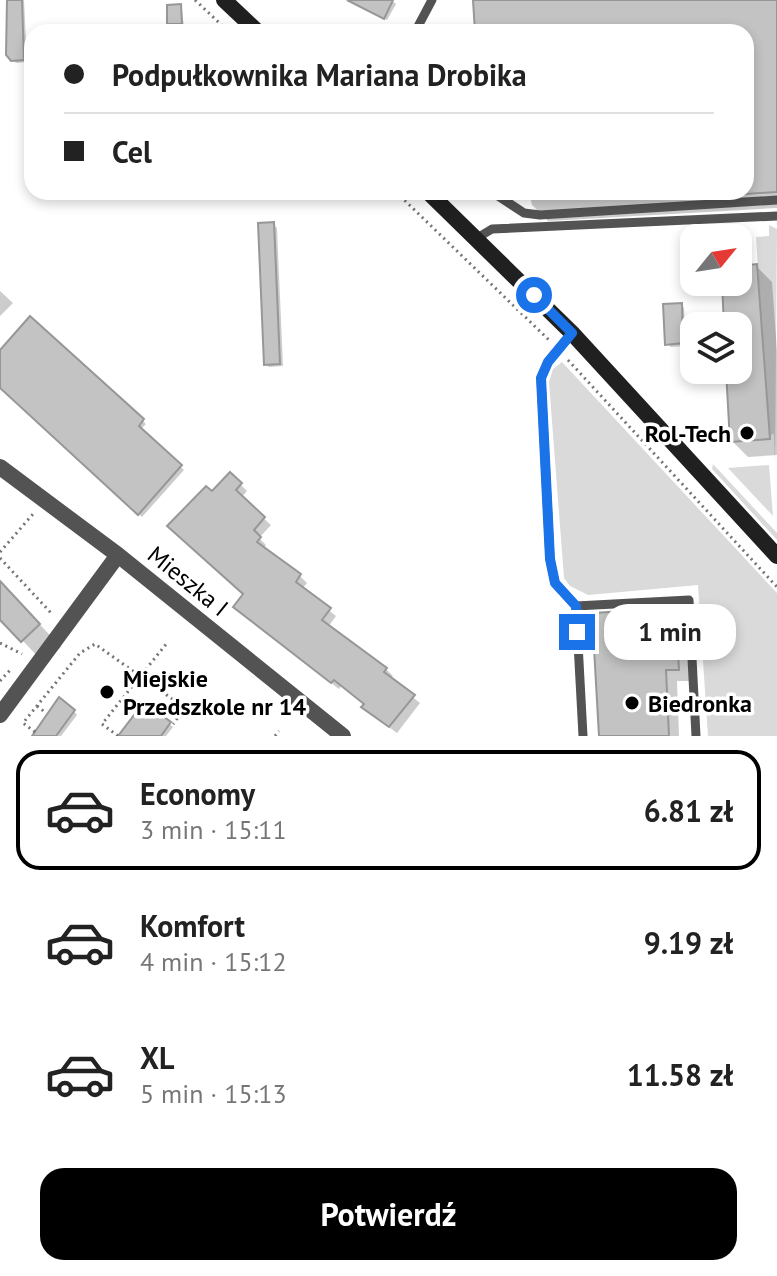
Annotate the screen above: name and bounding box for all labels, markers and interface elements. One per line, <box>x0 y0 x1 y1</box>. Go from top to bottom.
text: Podpułkownika Mariana Drobika <box>112 55 527 94</box>
text: Cel <box>112 132 152 171</box>
north arrow <box>680 224 752 296</box>
map controls <box>680 224 752 384</box>
route start <box>516 277 552 313</box>
button: layers <box>680 312 752 384</box>
place label: Rol-Tech <box>645 418 731 449</box>
marker: Rol-Tech <box>738 424 756 442</box>
street label: Mieszka I <box>141 539 235 623</box>
callout: 1 min <box>605 604 737 660</box>
route end <box>559 614 595 650</box>
text: 1 min <box>638 615 702 648</box>
place label: Miejskie Przedszkole nr 14 <box>123 663 306 722</box>
marker: Miejskie Przedszkole nr 14 <box>98 683 116 701</box>
place label: Biedronka <box>648 688 752 719</box>
marker: Biedronka <box>623 694 641 712</box>
icon: car <box>44 774 116 846</box>
text: Economy <box>140 774 255 813</box>
text: 6.81 zł <box>644 791 733 830</box>
text: 3 min · 15:11 <box>140 813 287 846</box>
icon: car <box>44 906 116 978</box>
text: Komfort <box>140 906 245 945</box>
text: 9.19 zł <box>644 923 733 962</box>
text: 4 min · 15:12 <box>140 945 287 978</box>
icon: car <box>44 1038 116 1110</box>
text: XL <box>140 1038 174 1077</box>
text: 11.58 zł <box>627 1055 733 1094</box>
text: 5 min · 15:13 <box>140 1077 287 1110</box>
button: Potwierdź <box>40 1168 737 1260</box>

